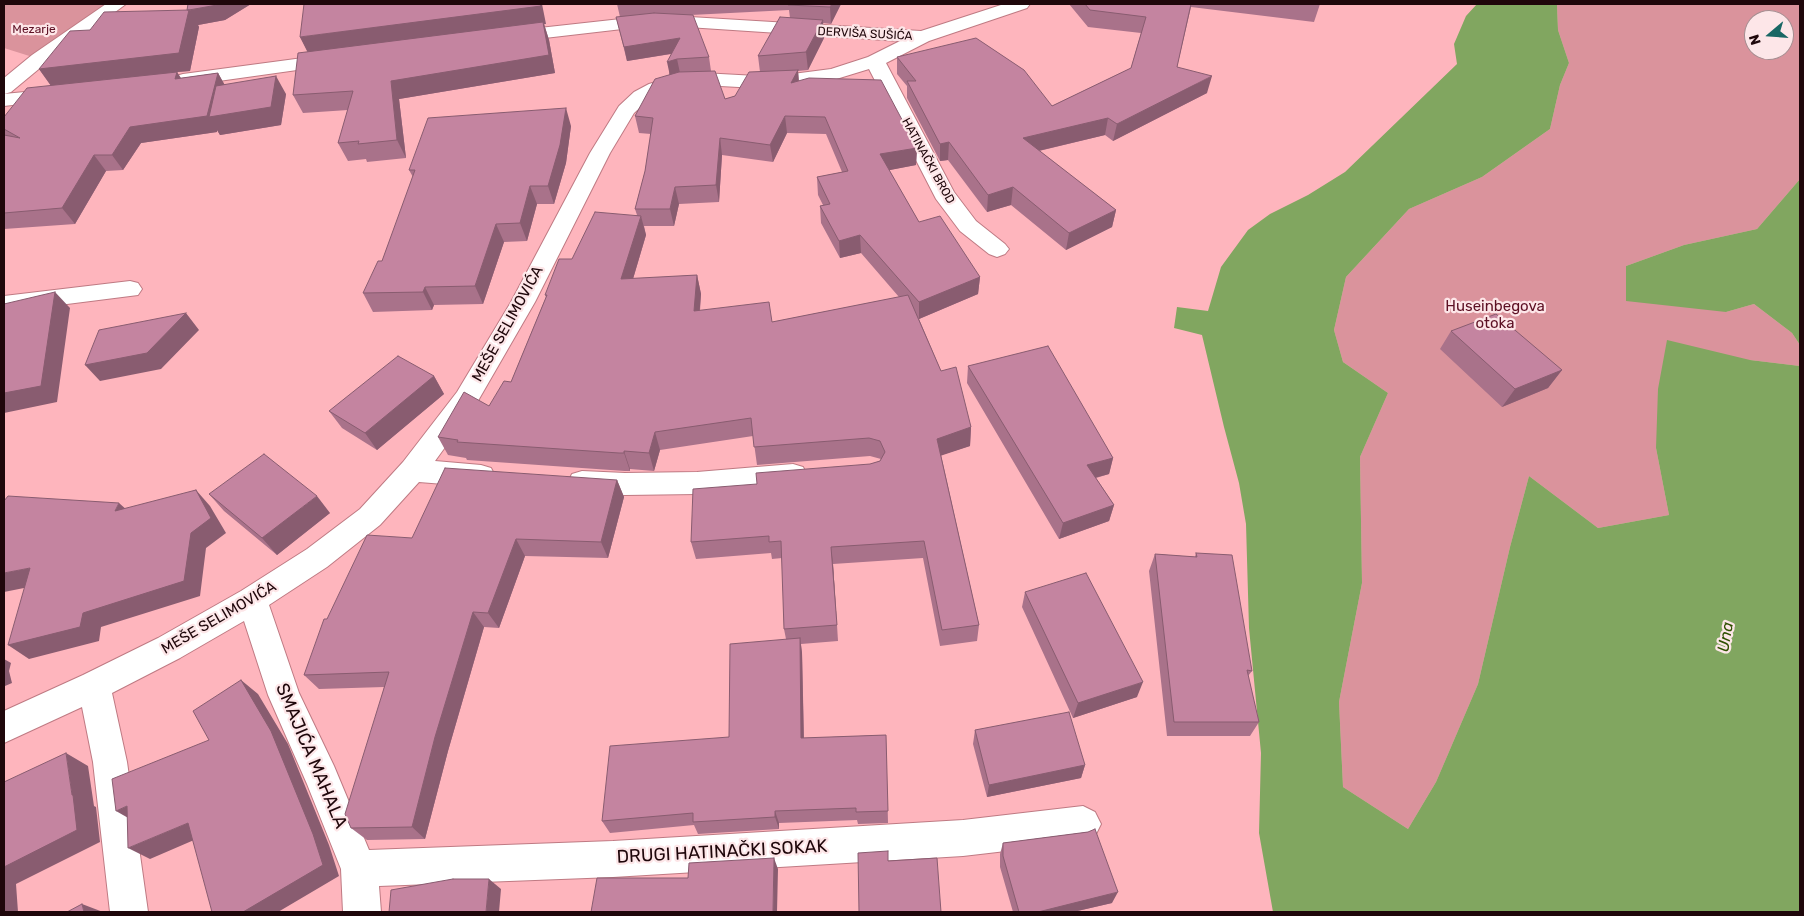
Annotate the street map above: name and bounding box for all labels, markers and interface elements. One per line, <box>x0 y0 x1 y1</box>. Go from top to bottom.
north arrow <box>1744 10 1794 60</box>
park label: Mezarje <box>12 23 56 37</box>
street label: DERVIŠA SUŠIĆA <box>817 24 913 44</box>
text: N <box>1746 32 1765 47</box>
street label: HATINAČKI BROD <box>898 116 958 206</box>
street label: MEŠE SELIMOVIĆA <box>469 263 547 385</box>
park label: Huseinbegova otoka <box>1445 298 1545 333</box>
street label: MEŠE SELIMOVIĆA <box>158 578 280 658</box>
water label: Una <box>1714 620 1738 654</box>
street label: SMAJIĆA MAHALA <box>271 680 351 832</box>
street label: DRUGI HATINAČKI SOKAK <box>616 836 828 868</box>

